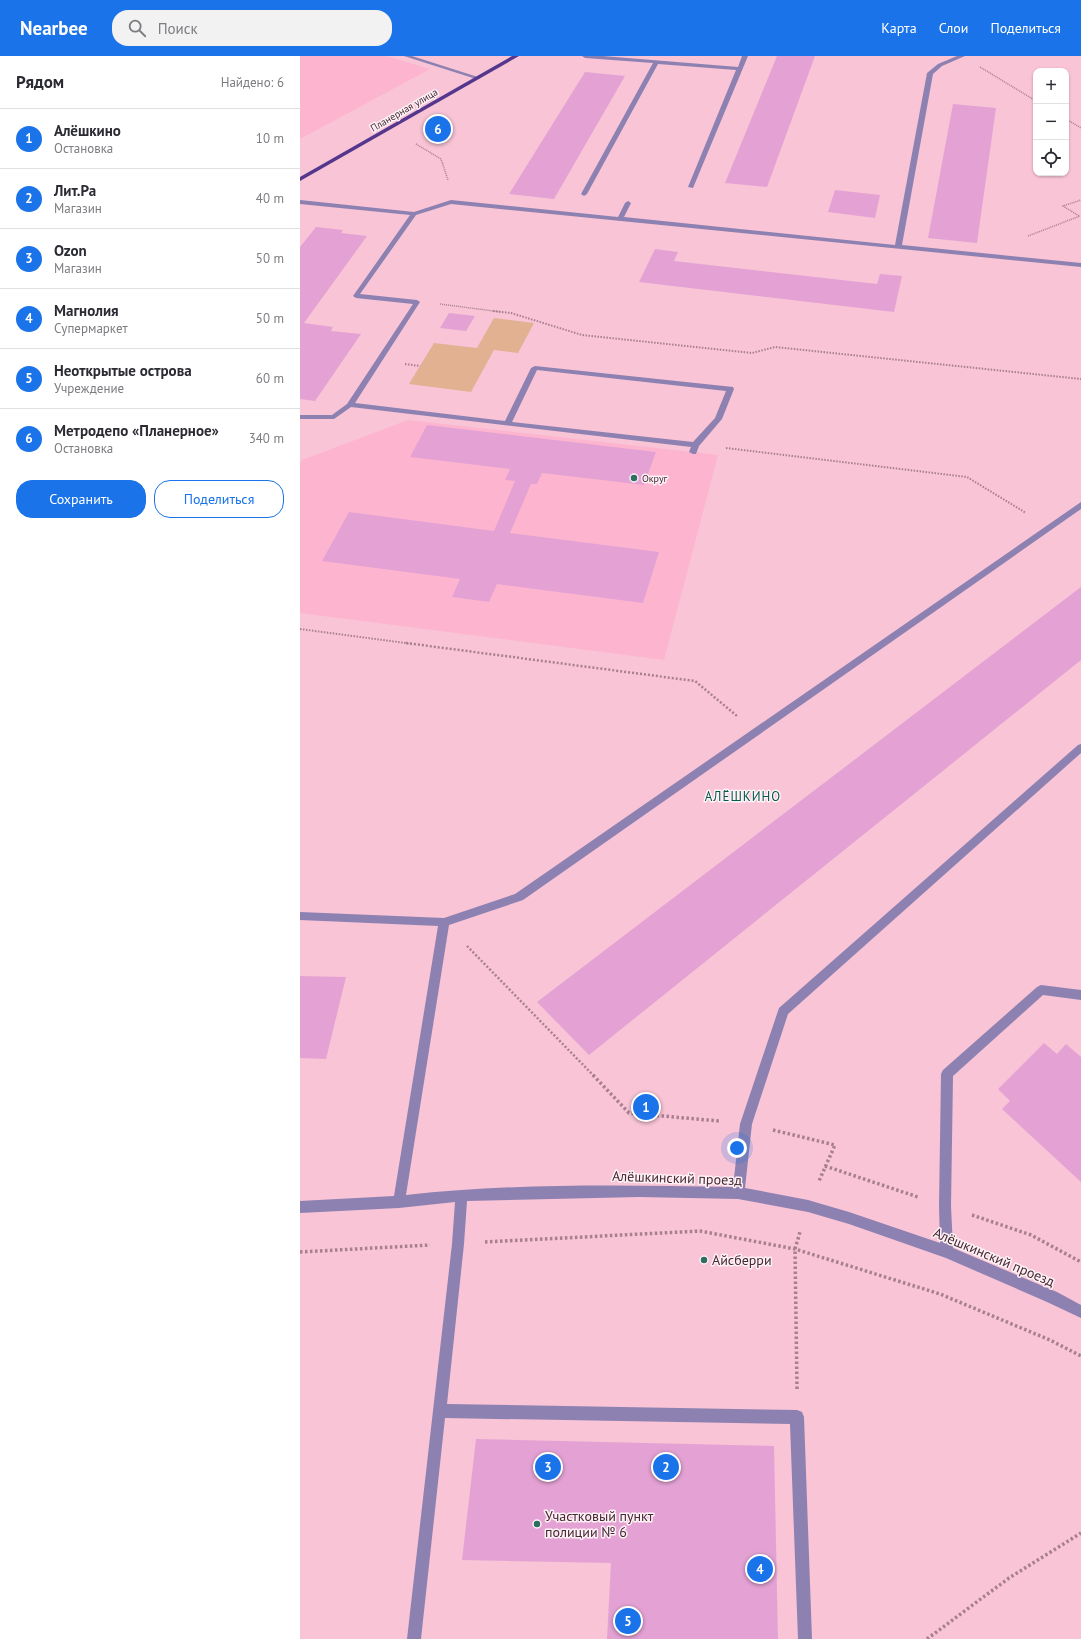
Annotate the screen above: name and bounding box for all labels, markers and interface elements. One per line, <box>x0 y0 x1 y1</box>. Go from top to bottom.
search box <box>112 10 392 46</box>
text: Nearbee <box>20 16 88 40</box>
icon: search <box>126 17 148 39</box>
text: Поиск <box>158 19 198 38</box>
text: Карта <box>881 19 917 37</box>
text: Слои <box>939 19 968 37</box>
text: Поделиться <box>990 19 1061 37</box>
map controls <box>1033 68 1069 176</box>
button: + <box>1033 68 1069 104</box>
text: Рядом <box>16 71 64 93</box>
text: Найдено: 6 <box>221 74 284 91</box>
street label: Планерная улица <box>368 85 440 135</box>
button: − <box>1033 104 1069 140</box>
pin: 6 <box>425 114 451 144</box>
text: Алёшкино <box>54 121 121 140</box>
text: 1 <box>25 130 33 147</box>
text: 10 m <box>256 130 284 147</box>
text: Остановка <box>54 140 113 157</box>
button: locate <box>1033 140 1069 176</box>
text: Лит.Ра <box>54 181 96 200</box>
text: 2 <box>25 190 33 207</box>
text: 40 m <box>256 190 284 207</box>
text: Магазин <box>54 200 102 217</box>
text: Ozon <box>54 241 87 260</box>
text: 3 <box>25 250 33 267</box>
text: 50 m <box>256 250 284 267</box>
text: Магазин <box>54 260 102 277</box>
text: Магнолия <box>54 301 119 320</box>
text: 4 <box>25 310 33 327</box>
text: 50 m <box>256 310 284 327</box>
text: Супермаркет <box>54 320 128 337</box>
text: Неоткрытые острова <box>54 361 192 380</box>
text: 5 <box>25 370 33 387</box>
text: 60 m <box>256 370 284 387</box>
text: Учреждение <box>54 380 124 397</box>
text: Метродепо «Планерное» <box>54 421 219 440</box>
text: 6 <box>25 430 33 447</box>
text: 340 m <box>249 430 284 447</box>
text: Остановка <box>54 440 113 457</box>
place label: Округ <box>642 472 668 485</box>
marker: Округ <box>629 473 639 483</box>
button: Сохранить <box>16 480 146 518</box>
button: Поделиться <box>154 480 284 518</box>
district label: АЛЁШКИНО <box>705 788 781 805</box>
pin: 1 <box>633 1092 659 1122</box>
your location <box>727 1138 747 1158</box>
street label: Алёшкинский проезд <box>612 1167 743 1189</box>
street label: Алёшкинский проезд <box>931 1223 1058 1291</box>
place label: Айсберри <box>712 1251 772 1269</box>
marker: Айсберри <box>699 1255 709 1265</box>
pin: 3 <box>535 1452 561 1482</box>
pin: 2 <box>653 1452 679 1482</box>
place label: Участковый пункт полиции № 6 <box>545 1507 654 1541</box>
marker: Участковый пункт полиции № 6 <box>532 1519 542 1529</box>
pin: 4 <box>747 1554 773 1584</box>
pin: 5 <box>615 1606 641 1636</box>

